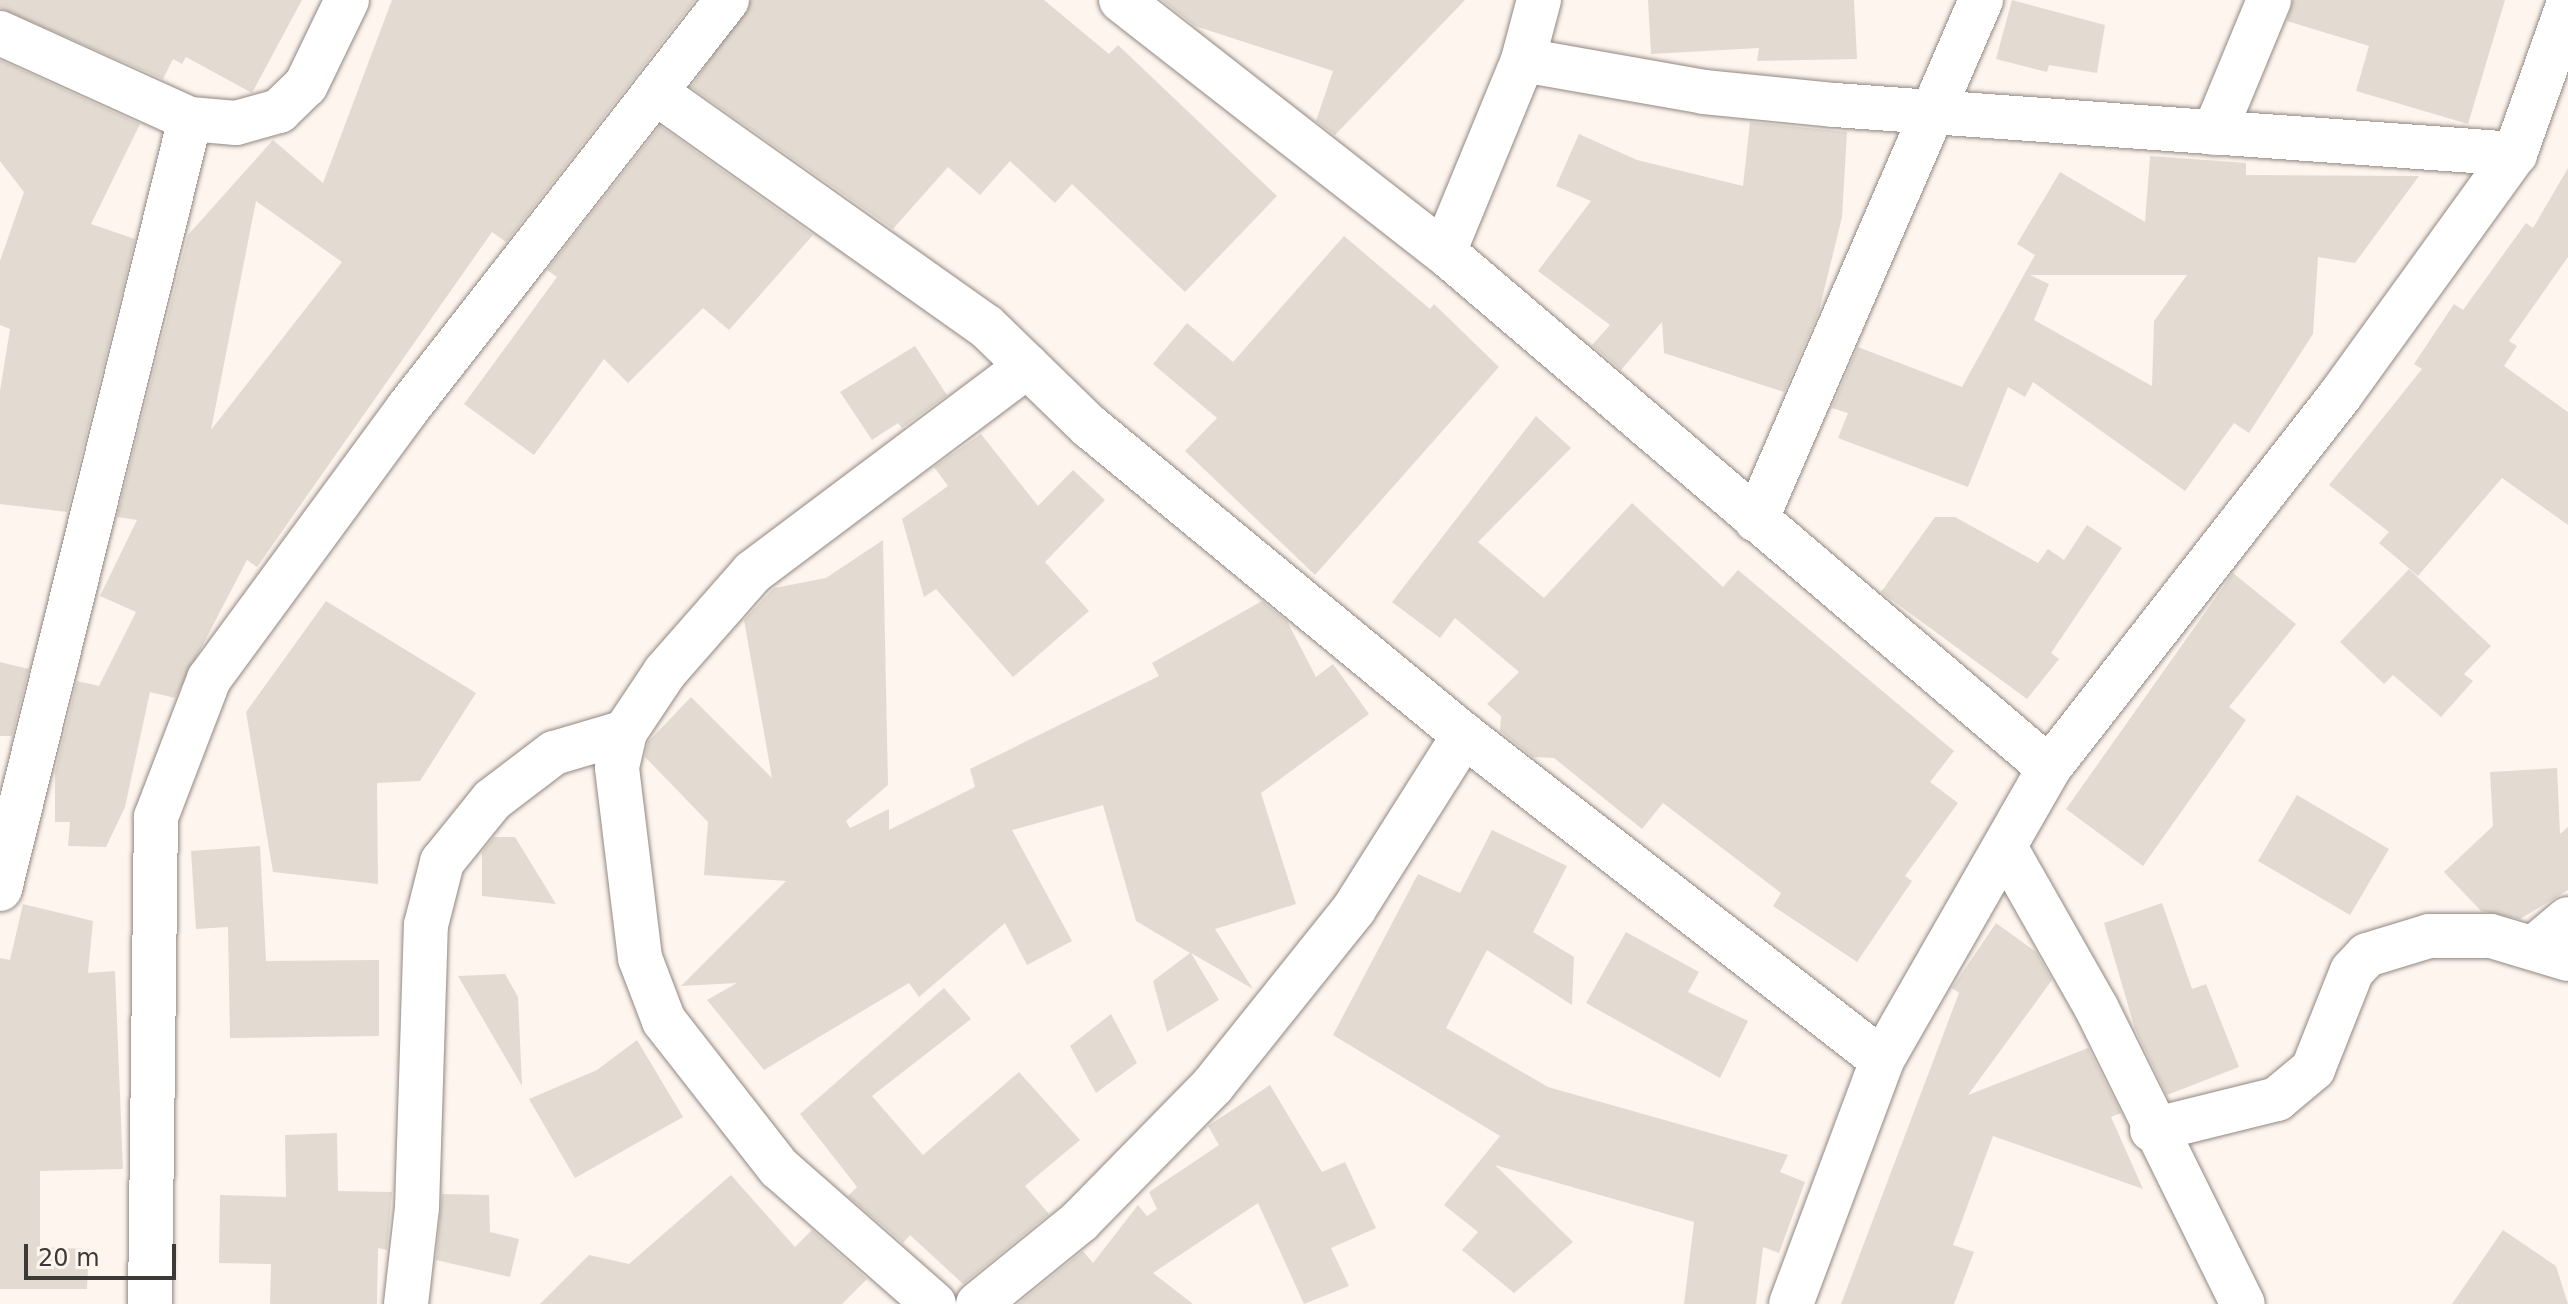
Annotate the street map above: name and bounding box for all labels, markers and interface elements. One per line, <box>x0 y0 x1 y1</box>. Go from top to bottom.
scale bar <box>28 1228 180 1278</box>
text: 20 m <box>38 1244 100 1272</box>

